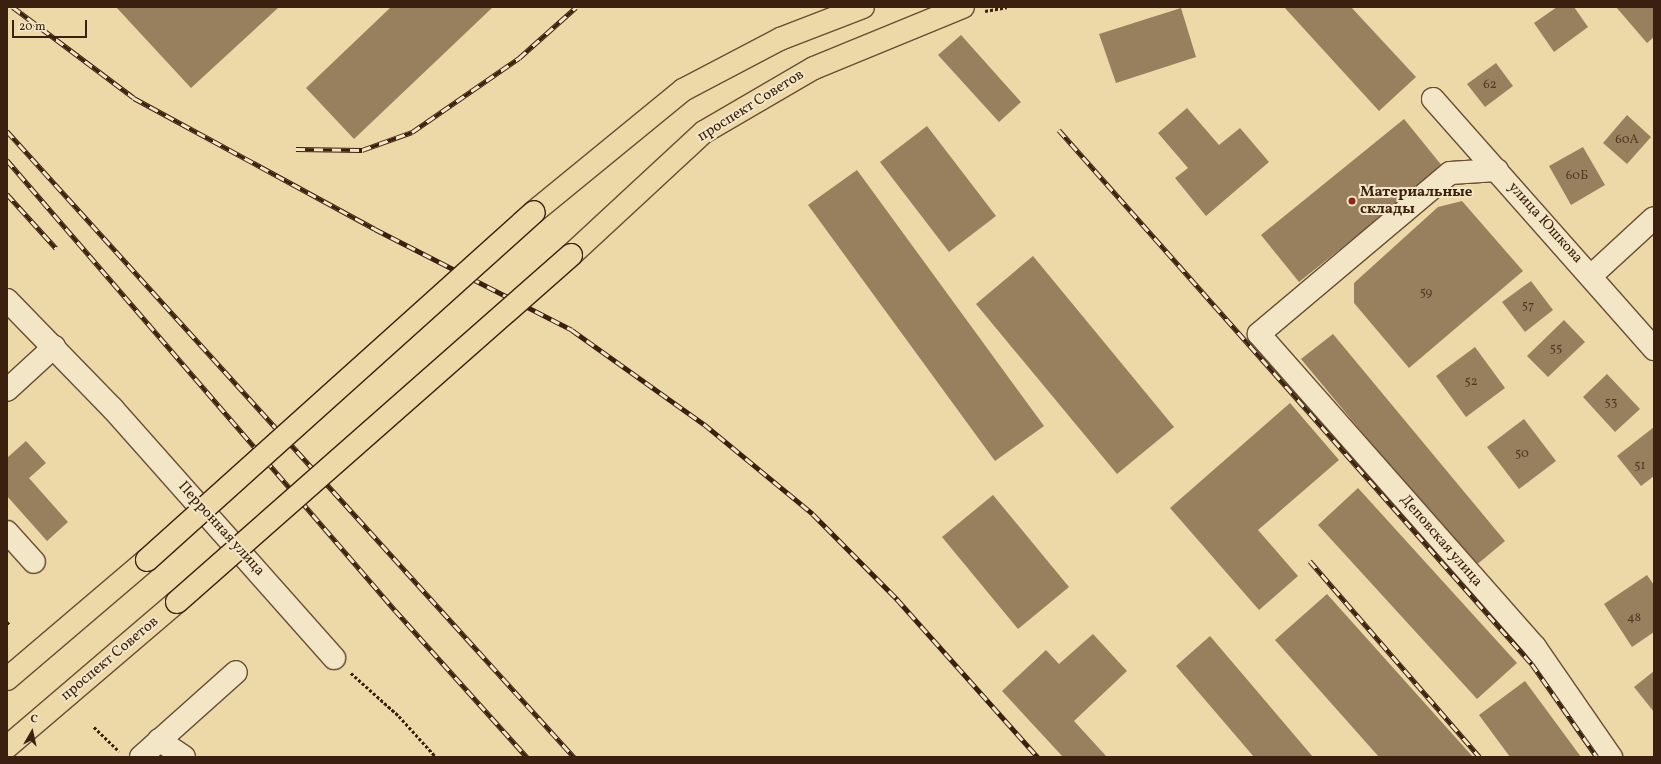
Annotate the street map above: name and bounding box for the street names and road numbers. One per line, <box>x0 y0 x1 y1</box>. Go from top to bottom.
street label: проспект Советов <box>695 66 807 146</box>
street label: улица Юшкова <box>1504 179 1586 267</box>
street label: Перронная улица <box>174 478 268 580</box>
street label: Деповская улица <box>1396 491 1486 591</box>
street label: проспект Советов <box>58 613 162 705</box>

